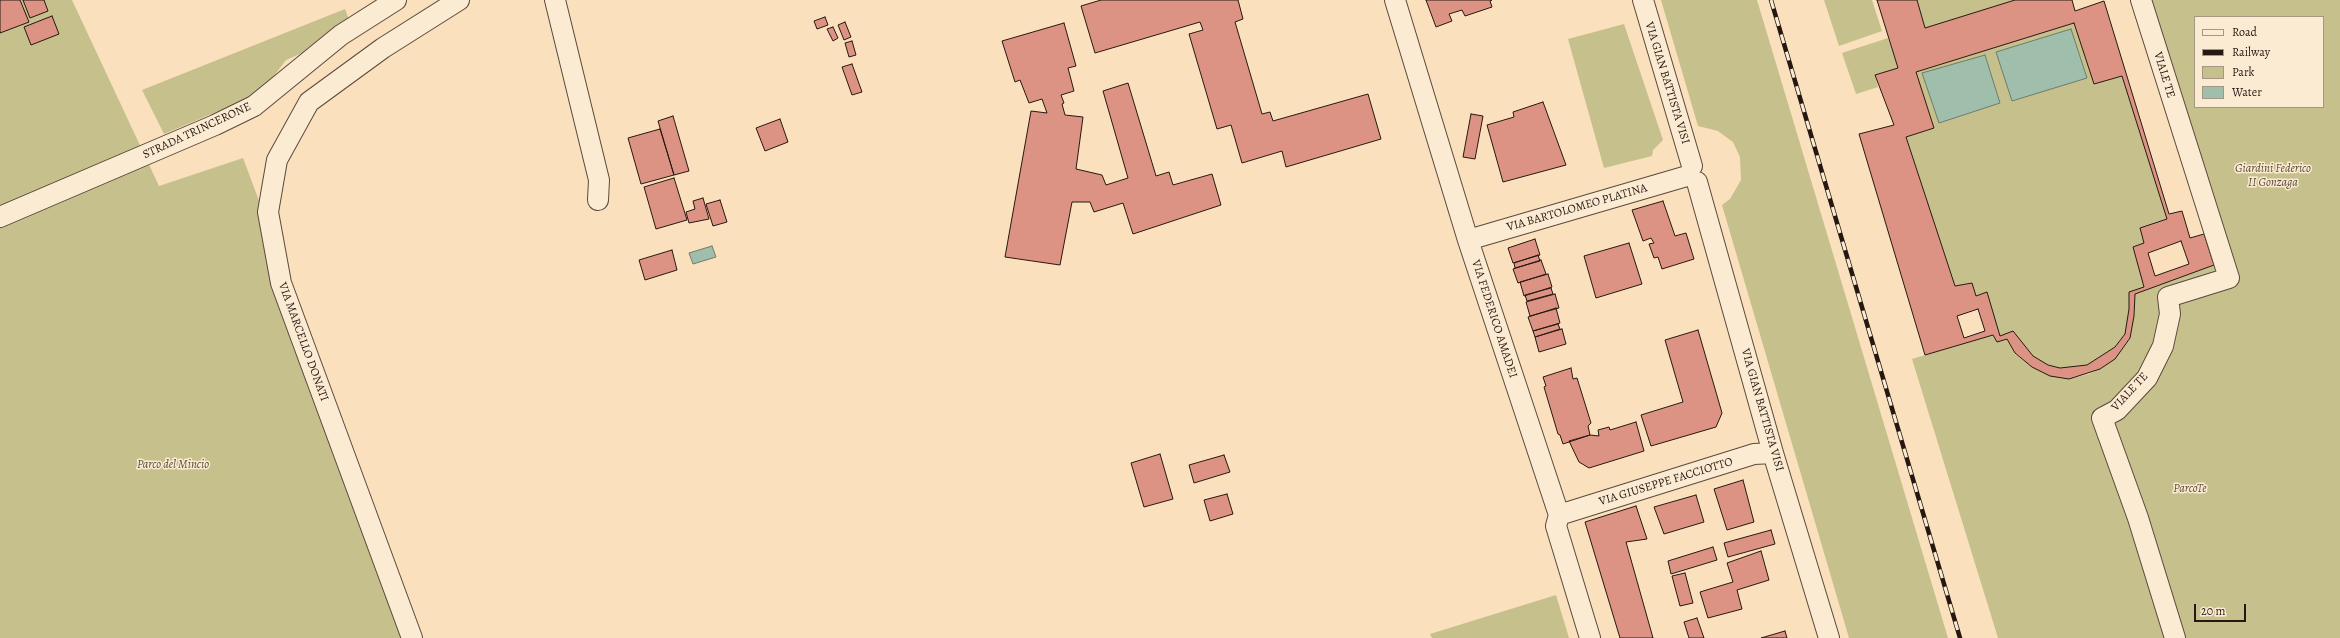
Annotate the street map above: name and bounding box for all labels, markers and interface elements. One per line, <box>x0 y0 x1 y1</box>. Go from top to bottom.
legend <box>2194 16 2324 108</box>
street label: VIA GIAN BATTISTA VISI <box>1642 20 1692 146</box>
text: Road <box>2232 24 2257 40</box>
text: Railway <box>2232 44 2270 60</box>
street label: VIALE TE <box>2150 50 2178 100</box>
text: Park <box>2232 64 2255 80</box>
text: Water <box>2232 84 2262 100</box>
street label: STRADA TRINCERONE <box>141 100 253 162</box>
park label: Giardini Federico II Gonzaga <box>2235 162 2311 190</box>
street label: VIA BARTOLOMEO PLATINA <box>1505 181 1649 235</box>
street label: VIA FEDERICO AMADEI <box>1468 258 1520 380</box>
street label: VIA MARCELLO DONATI <box>275 281 331 403</box>
street label: VIA GIAN BATTISTA VISI <box>1738 347 1786 473</box>
street label: VIALE TE <box>2109 370 2151 414</box>
street label: VIA GIUSEPPE FACCIOTTO <box>1597 455 1735 509</box>
park label: Parco del Mincio <box>137 458 209 472</box>
park label: ParcoTe <box>2173 482 2207 496</box>
scale bar <box>2196 596 2248 622</box>
text: 20 m <box>2201 603 2225 619</box>

